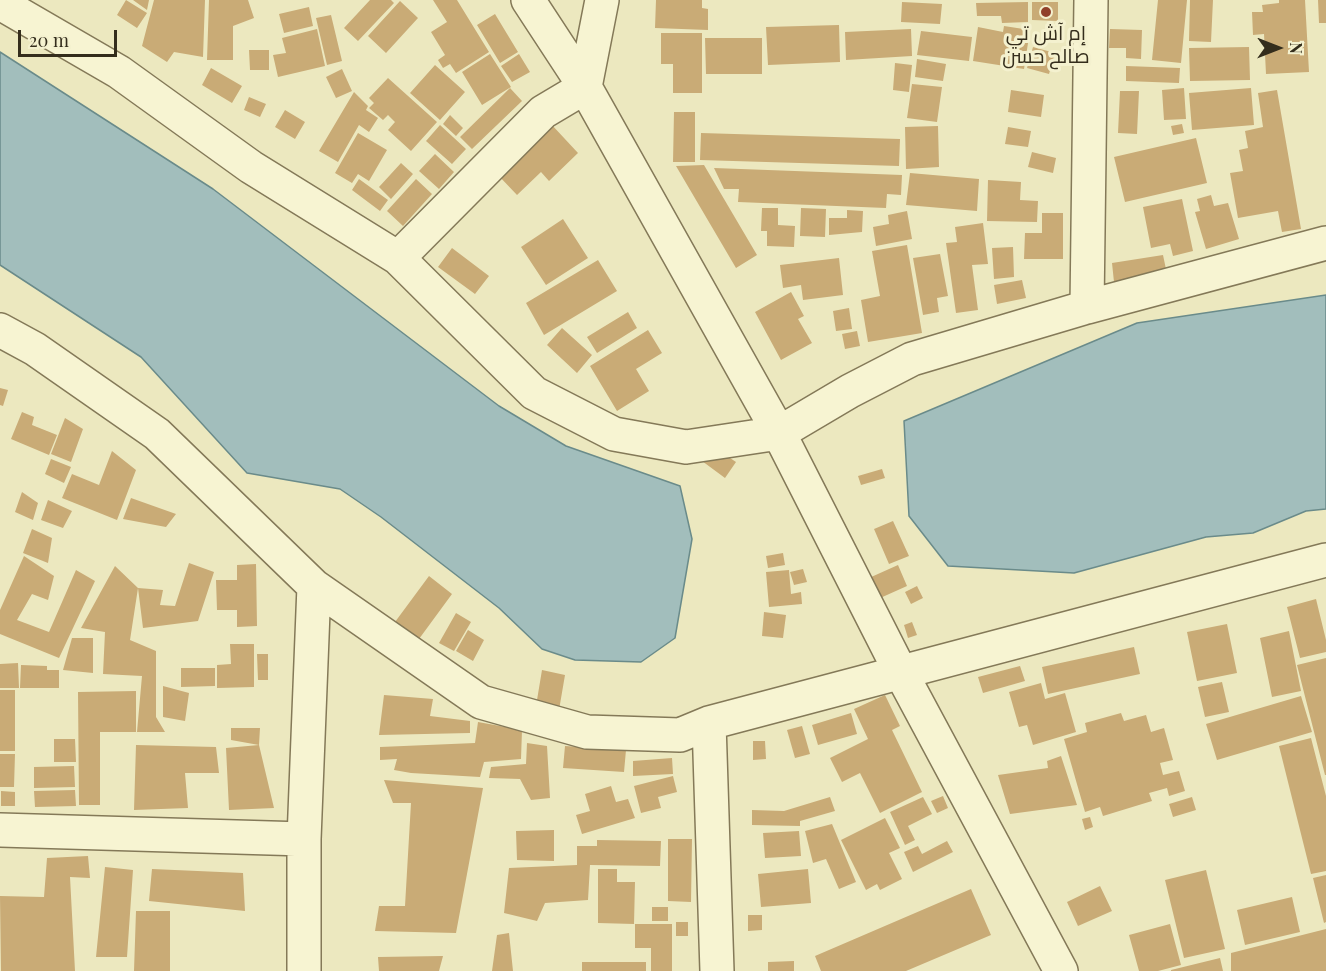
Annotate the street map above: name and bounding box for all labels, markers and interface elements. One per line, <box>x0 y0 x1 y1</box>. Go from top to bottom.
marker: إم آش تي صالح حسن <box>1039 5 1053 19</box>
scale bar <box>21 18 120 56</box>
north arrow <box>1248 18 1308 78</box>
place label: إم آش تي صالح حسن <box>1002 22 1090 69</box>
text: 20 m <box>29 28 69 52</box>
text: N <box>1286 42 1307 54</box>

